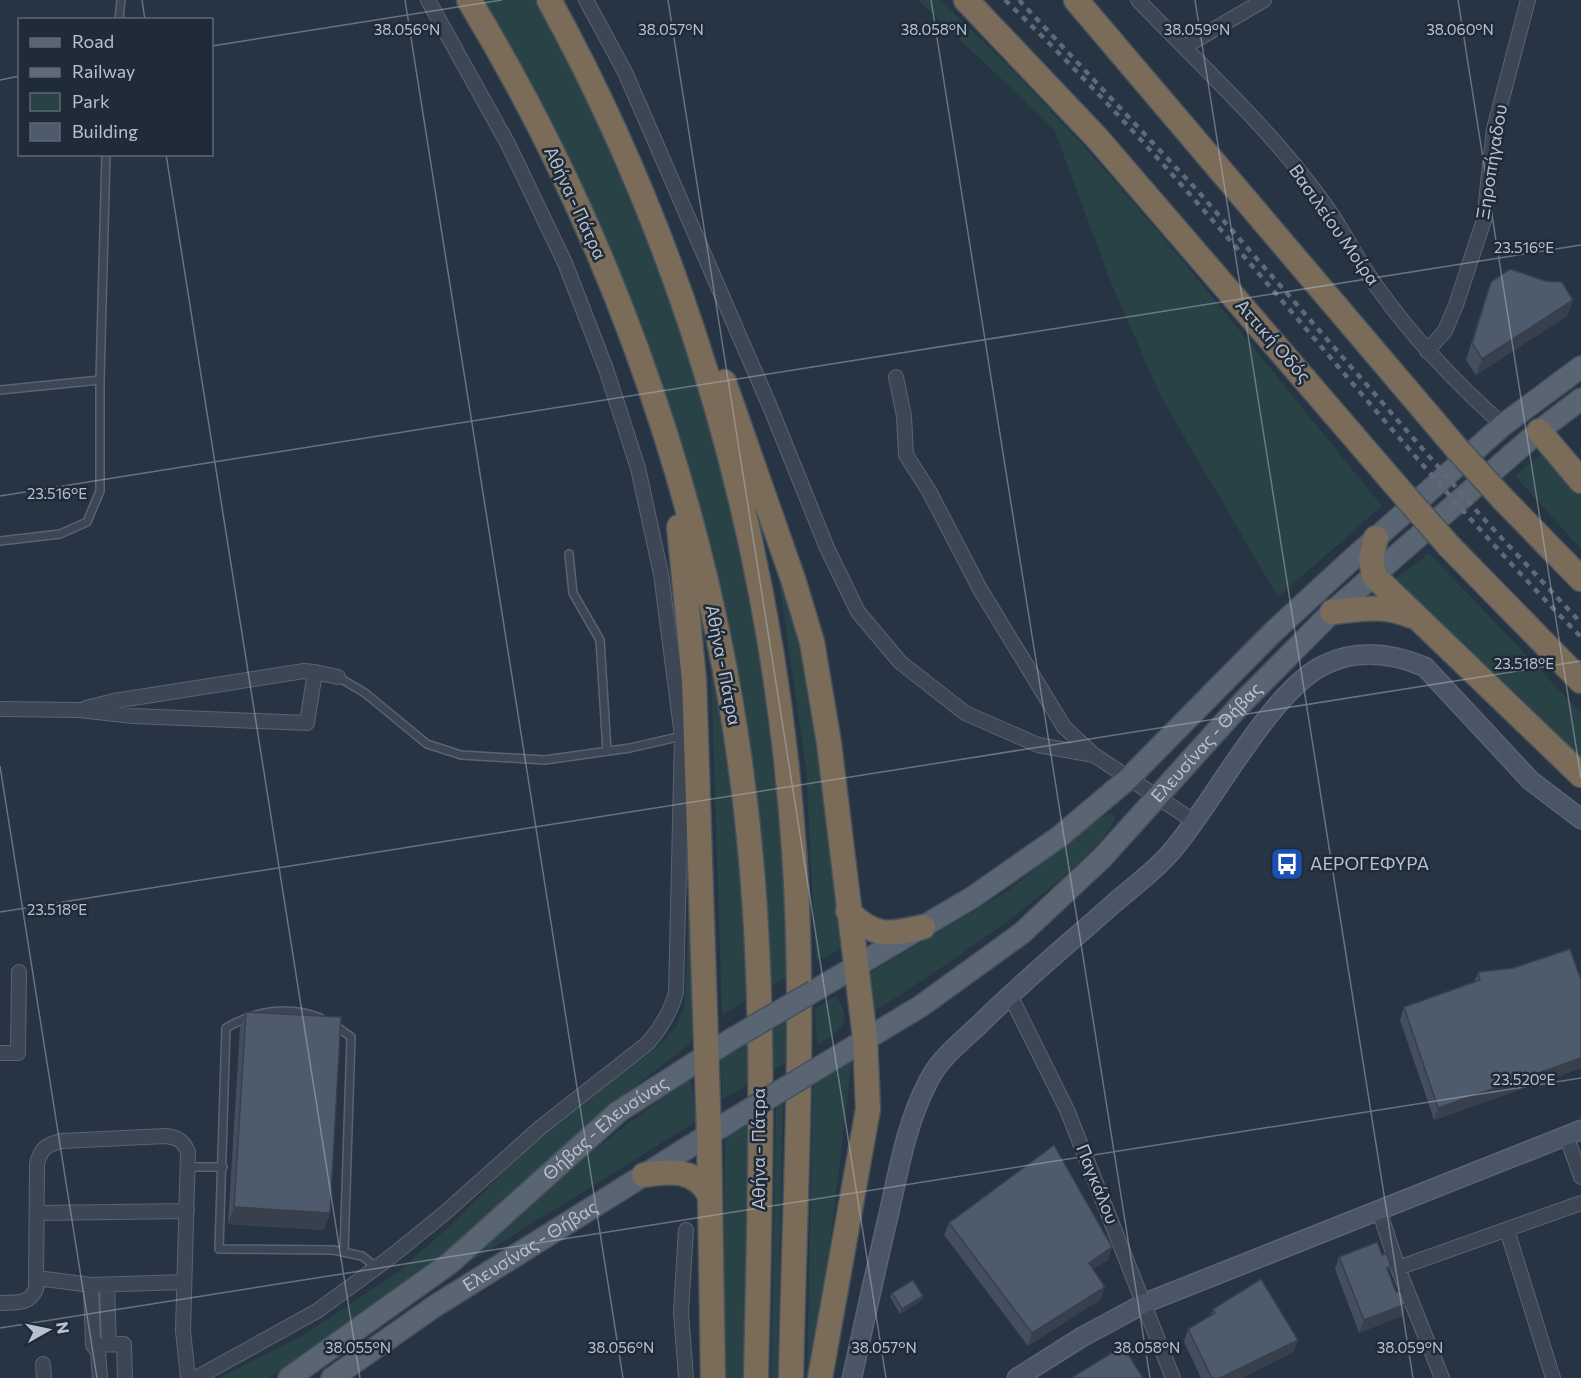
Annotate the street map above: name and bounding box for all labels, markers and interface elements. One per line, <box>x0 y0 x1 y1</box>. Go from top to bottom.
legend <box>18 18 213 156</box>
text: 38.056°N <box>374 20 440 38</box>
text: 38.057°N <box>638 20 704 38</box>
text: 38.058°N <box>901 20 967 38</box>
text: 38.059°N <box>1164 20 1230 38</box>
text: 38.060°N <box>1426 20 1494 38</box>
text: Road <box>72 30 114 52</box>
text: Railway <box>72 60 135 82</box>
text: Park <box>72 90 110 112</box>
street label: Ξηροπήγαδου <box>1471 103 1511 221</box>
text: Building <box>72 120 138 142</box>
street label: Αθήνα - Πάτρα <box>540 143 612 263</box>
street label: Βασιλείου Μοίρα <box>1285 160 1385 289</box>
text: 23.516°E <box>1494 238 1554 256</box>
street label: Αττική Οδός <box>1232 294 1316 387</box>
text: 23.516°E <box>27 484 87 502</box>
street label: Αθήνα - Πάτρα <box>702 603 746 727</box>
text: 23.518°E <box>1494 654 1554 672</box>
street label: Ελευσίνας - Θήβας <box>1146 677 1266 807</box>
bus stop icon: ΑΕΡΟΓΕΦΥΡΑ <box>1269 846 1305 882</box>
place label: ΑΕΡΟΓΕΦΥΡΑ <box>1310 852 1429 874</box>
text: 23.518°E <box>27 900 87 918</box>
text: 23.520°E <box>1493 1070 1555 1088</box>
street label: Θήβας - Ελευσίνας <box>538 1071 672 1184</box>
street label: Αθήνα - Πάτρα <box>747 1088 769 1210</box>
street label: Παγκάλου <box>1072 1140 1124 1227</box>
street label: Ελευσίνας - Θήβας <box>458 1195 601 1296</box>
north arrow <box>18 1300 78 1360</box>
text: N <box>53 1320 74 1335</box>
text: 38.055°N <box>325 1338 391 1356</box>
text: 38.056°N <box>588 1338 654 1356</box>
text: 38.057°N <box>851 1338 917 1356</box>
text: 38.058°N <box>1114 1338 1180 1356</box>
text: 38.059°N <box>1377 1338 1443 1356</box>

